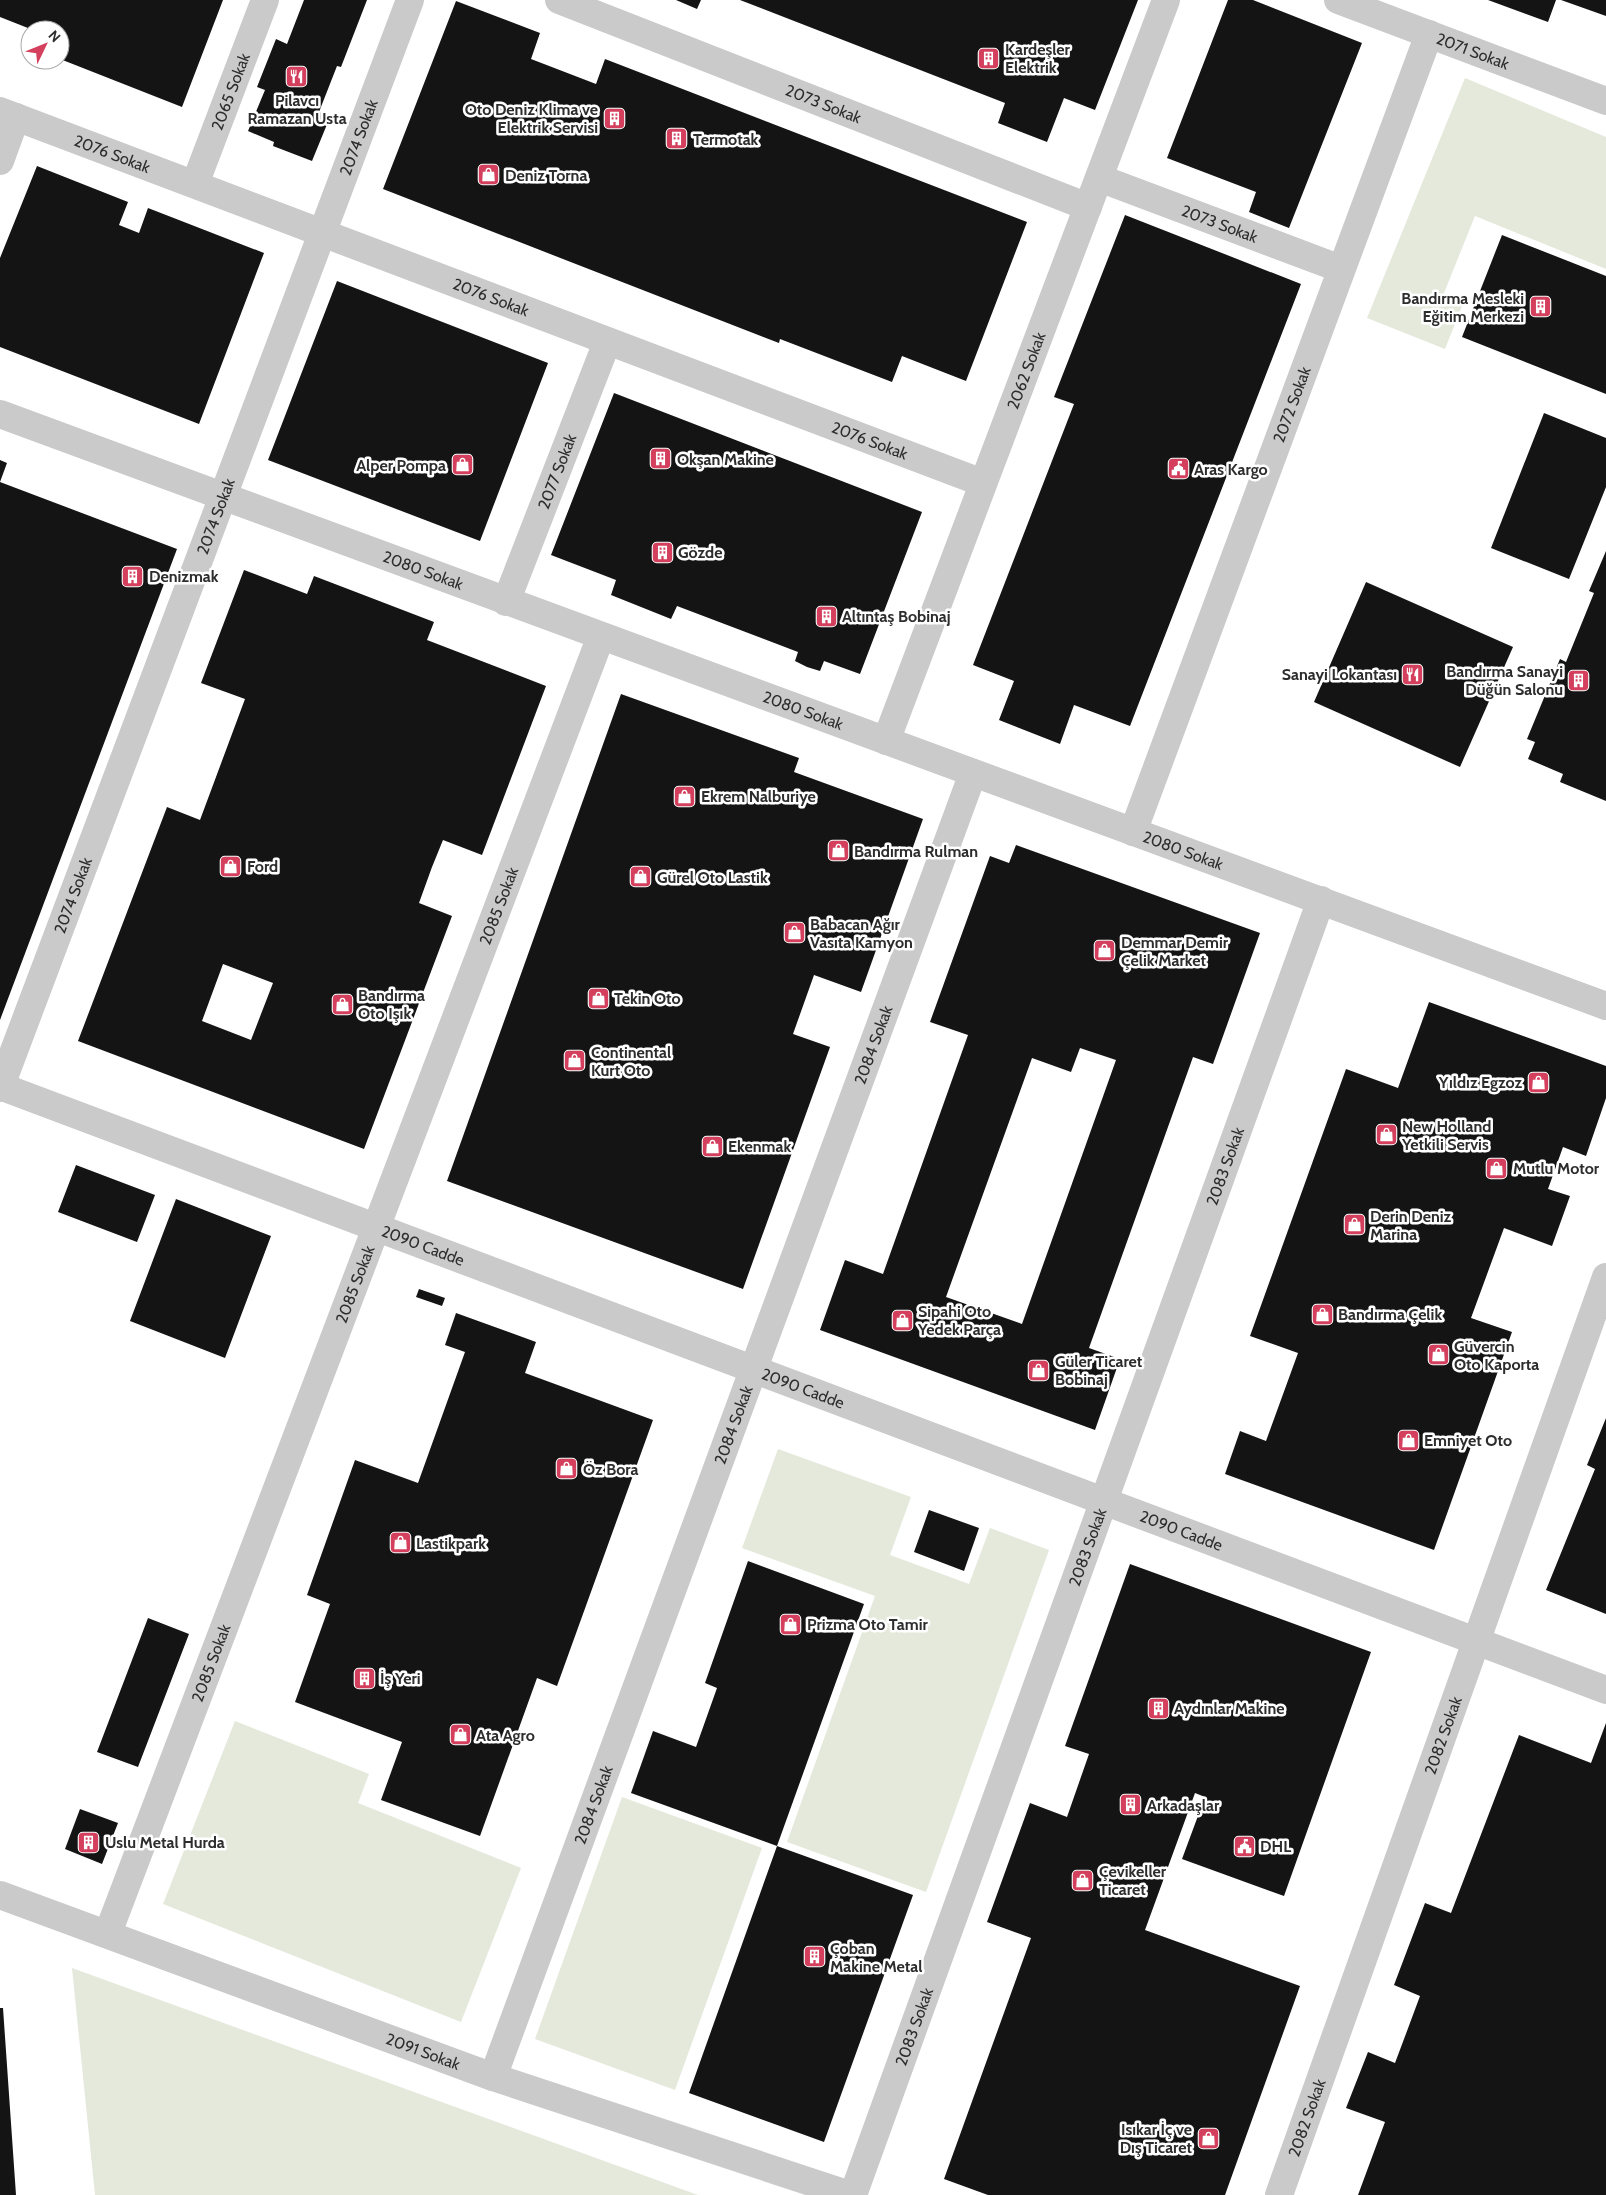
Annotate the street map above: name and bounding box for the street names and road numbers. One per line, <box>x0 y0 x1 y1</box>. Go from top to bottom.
street label: 2071 Sokak <box>1434 28 1513 73</box>
street label: 2065 Sokak <box>207 49 254 133</box>
street label: 2073 Sokak <box>783 80 865 127</box>
street label: 2074 Sokak <box>335 96 382 178</box>
street label: 2076 Sokak <box>72 130 154 177</box>
street label: 2073 Sokak <box>1179 200 1261 247</box>
street label: 2076 Sokak <box>450 274 533 320</box>
street label: 2062 Sokak <box>1003 329 1049 412</box>
street label: 2072 Sokak <box>1269 363 1315 445</box>
street label: 2076 Sokak <box>829 417 911 463</box>
street label: 2077 Sokak <box>533 430 580 512</box>
street label: 2074 Sokak <box>192 475 239 557</box>
street label: 2080 Sokak <box>380 547 467 594</box>
street label: 2080 Sokak <box>760 687 847 734</box>
street label: 2080 Sokak <box>1140 827 1227 874</box>
street label: 2074 Sokak <box>50 854 96 936</box>
street label: 2085 Sokak <box>475 863 522 947</box>
street label: 2084 Sokak <box>850 1002 896 1087</box>
street label: 2083 Sokak <box>1202 1124 1248 1208</box>
street label: 2090 Cadde <box>379 1221 467 1269</box>
street label: 2085 Sokak <box>331 1242 378 1326</box>
street label: 2090 Cadde <box>759 1364 847 1412</box>
street label: 2084 Sokak <box>710 1382 756 1467</box>
street label: 2083 Sokak <box>1064 1505 1110 1589</box>
street label: 2090 Cadde <box>1137 1506 1225 1554</box>
street label: 2085 Sokak <box>187 1621 234 1704</box>
street label: 2082 Sokak <box>1420 1693 1466 1777</box>
street label: 2084 Sokak <box>570 1762 617 1847</box>
street label: 2083 Sokak <box>891 1984 937 2068</box>
street label: 2091 Sokak <box>383 2029 464 2074</box>
street label: 2082 Sokak <box>1284 2075 1329 2159</box>

